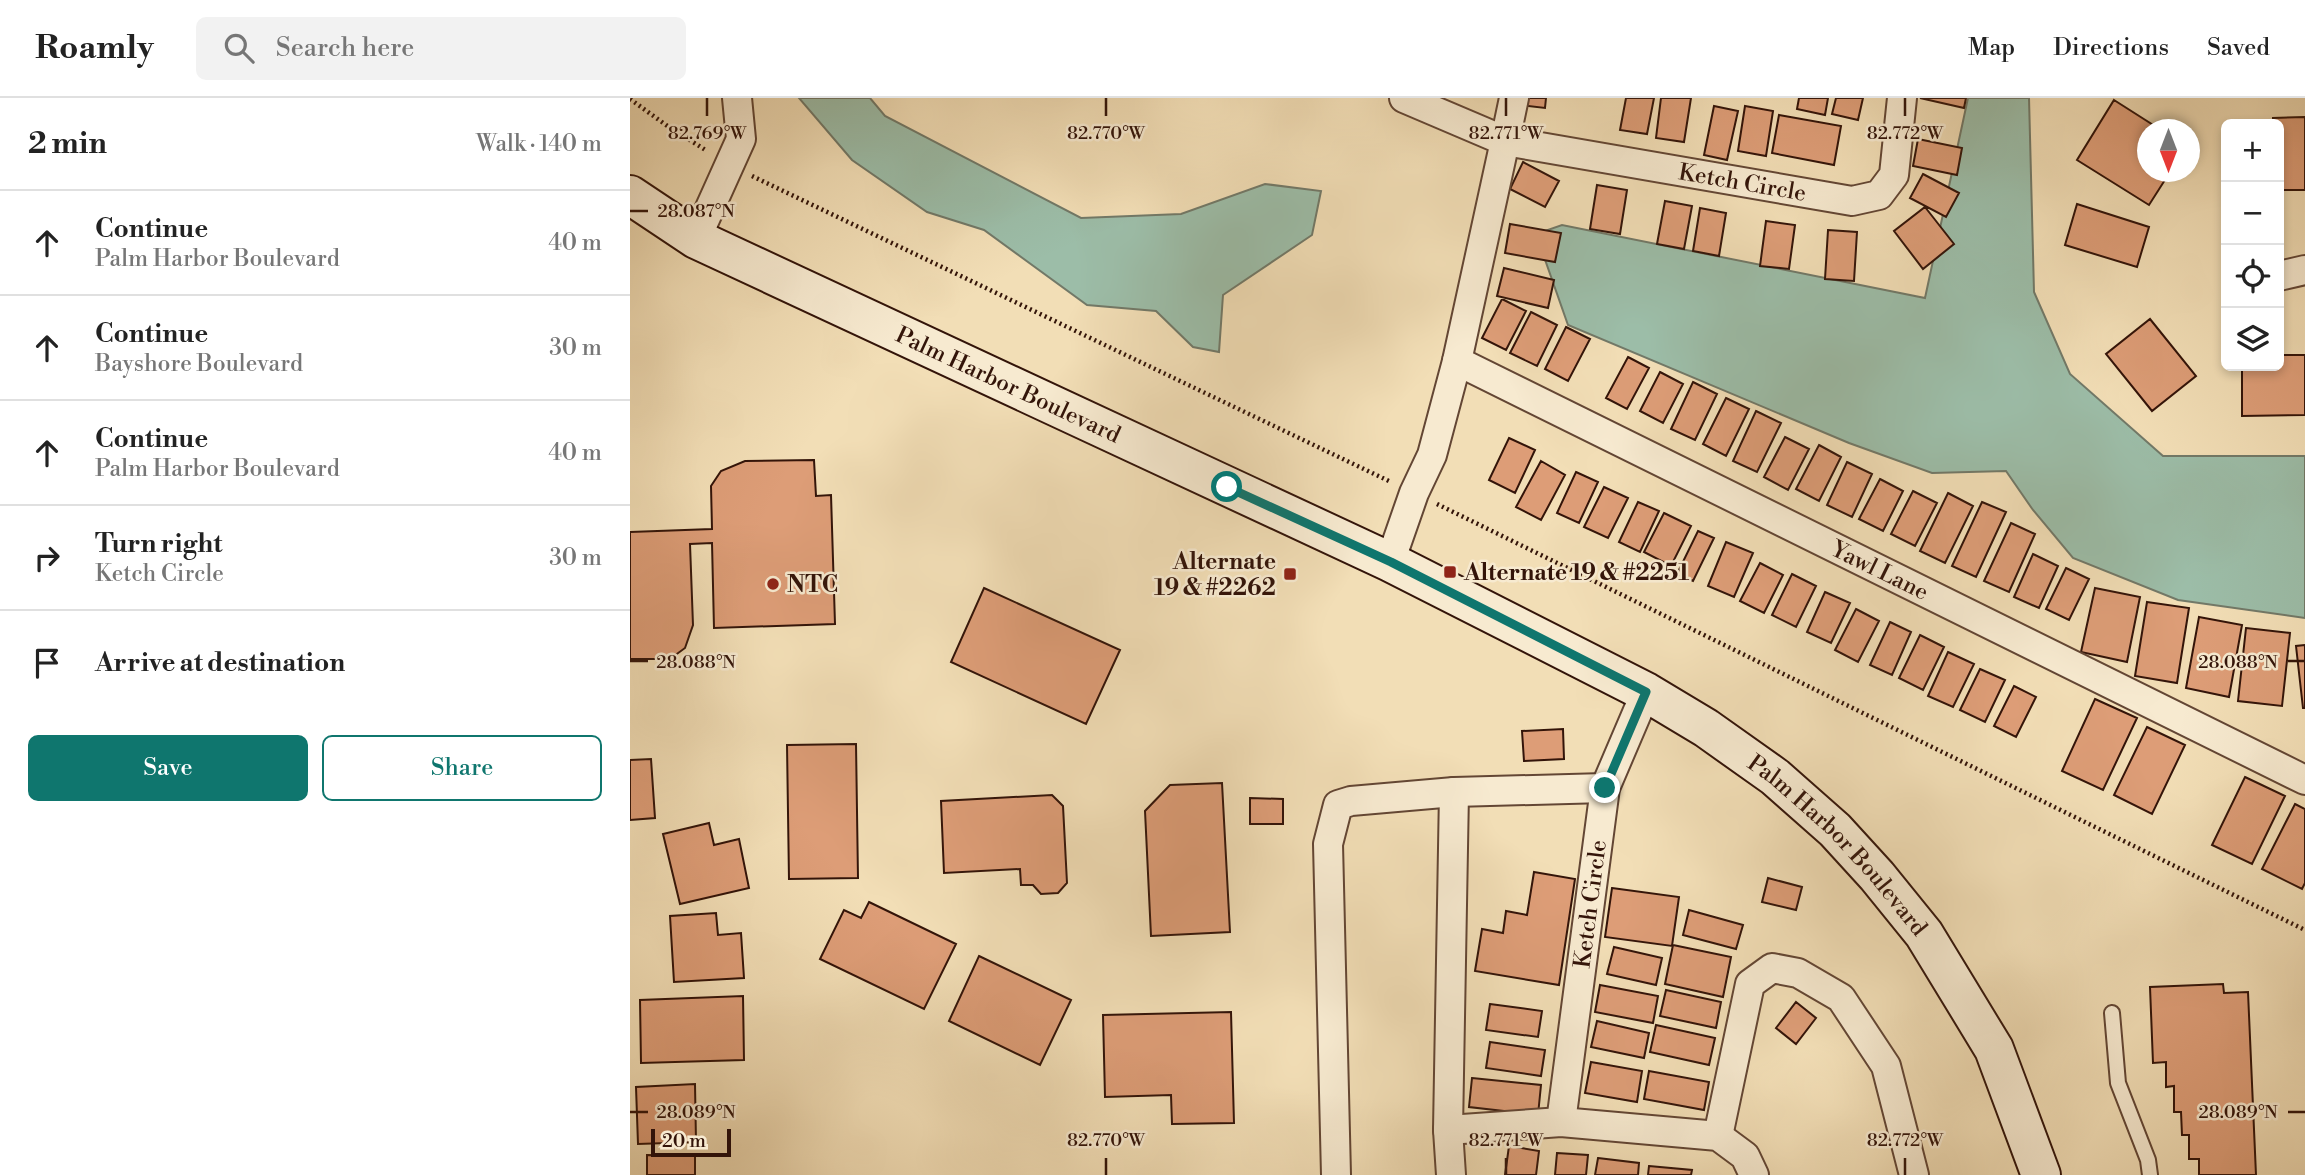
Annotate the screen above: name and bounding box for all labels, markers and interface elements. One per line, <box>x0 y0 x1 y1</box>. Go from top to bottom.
search box <box>196 17 686 80</box>
text: Roamly <box>35 28 154 69</box>
icon: search <box>220 29 258 67</box>
text: Search here <box>276 32 414 64</box>
text: Map <box>1968 33 2015 63</box>
text: Directions <box>2053 33 2169 63</box>
text: Saved <box>2207 33 2270 63</box>
north arrow <box>2137 119 2200 182</box>
map controls <box>2221 119 2284 371</box>
button: + <box>2221 119 2284 182</box>
text: 82.769°W <box>668 122 747 145</box>
text: 82.770°W <box>1067 122 1146 145</box>
text: 82.771°W <box>1469 122 1544 145</box>
text: 82.772°W <box>1867 122 1944 145</box>
text: 2 min <box>28 125 107 163</box>
text: Walk · 140 m <box>476 130 602 158</box>
street label: Ketch Circle <box>1676 158 1808 208</box>
button: − <box>2221 182 2284 245</box>
text: 28.087°N <box>657 200 735 223</box>
text: Continue <box>95 213 208 245</box>
icon: ahead <box>28 224 66 262</box>
text: 40 m <box>548 229 602 257</box>
text: Palm Harbor Boulevard <box>95 245 340 273</box>
button: locate <box>2221 245 2284 308</box>
button: layers <box>2221 308 2284 371</box>
text: Continue <box>95 318 208 350</box>
street label: Palm Harbor Boulevard <box>891 321 1125 450</box>
icon: ahead <box>28 329 66 367</box>
text: 30 m <box>549 334 602 362</box>
text: Bayshore Boulevard <box>95 350 303 378</box>
text: Continue <box>95 423 208 455</box>
icon: ahead <box>28 434 66 472</box>
text: 40 m <box>548 439 602 467</box>
text: Palm Harbor Boulevard <box>95 455 340 483</box>
route start <box>1211 471 1242 502</box>
text: Turn right <box>95 528 223 560</box>
street label: Yawl Lane <box>1826 535 1933 607</box>
icon: right <box>28 539 66 577</box>
text: 30 m <box>549 544 602 572</box>
place label: Alternate 19 & #2262 <box>1154 548 1276 602</box>
place label: Alternate 19 & #2251 <box>1463 559 1689 587</box>
text: Ketch Circle <box>95 560 224 588</box>
marker: Alternate 19 & #2251 <box>1442 564 1458 580</box>
marker: Alternate 19 & #2262 <box>1282 566 1298 582</box>
place label: NTC <box>787 571 838 599</box>
marker: NTC <box>765 576 781 592</box>
icon: arrive <box>28 644 66 682</box>
text: Arrive at destination <box>95 647 345 679</box>
text: 28.088°N <box>656 651 736 674</box>
text: 28.088°N <box>2198 651 2278 674</box>
button: Save <box>28 735 308 801</box>
button: Share <box>322 735 602 801</box>
street label: Palm Harbor Boulevard <box>1742 749 1933 942</box>
route end <box>1589 772 1620 803</box>
street label: Ketch Circle <box>1568 838 1613 970</box>
text: 28.089°N <box>656 1101 736 1124</box>
text: 28.089°N <box>2198 1101 2278 1124</box>
scale bar <box>651 1126 732 1158</box>
text: 20 m <box>662 1129 706 1153</box>
text: 82.770°W <box>1067 1129 1146 1152</box>
text: 82.771°W <box>1469 1129 1544 1152</box>
text: 82.772°W <box>1867 1129 1944 1152</box>

